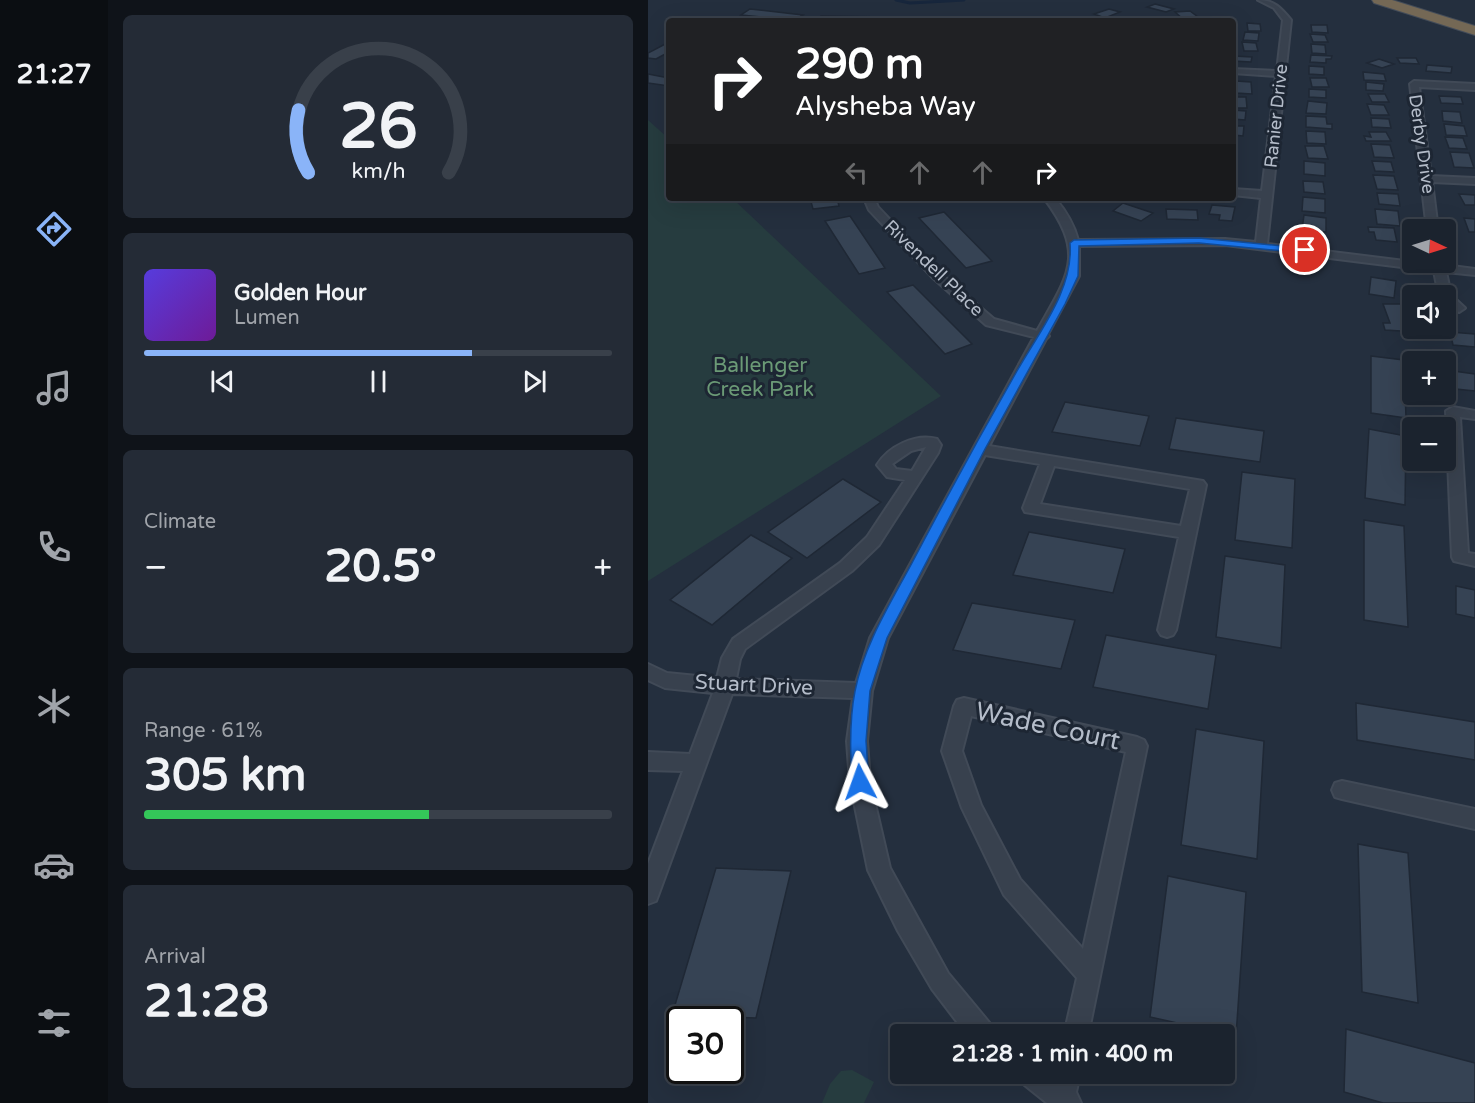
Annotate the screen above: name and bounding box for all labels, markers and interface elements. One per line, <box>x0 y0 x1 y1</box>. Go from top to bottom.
text: 290 m <box>795 39 924 90</box>
icon: right <box>696 42 774 120</box>
text: 21:27 <box>17 58 91 91</box>
street label: Ranier Drive <box>1260 63 1292 169</box>
text: 26 <box>339 90 417 165</box>
text: Alysheba Way <box>795 90 976 123</box>
street label: Derby Drive <box>1404 93 1440 195</box>
icon: left <box>840 156 873 189</box>
icon: ahead <box>903 156 936 189</box>
icon: ahead <box>966 156 999 189</box>
icon: right <box>1029 156 1062 189</box>
text: km/h <box>351 159 405 185</box>
icon: directions <box>33 208 75 250</box>
street label: Rivendell Place <box>880 215 988 321</box>
north arrow <box>1402 219 1456 273</box>
map controls <box>1402 219 1456 471</box>
pin <box>1279 224 1330 275</box>
icon: arrive <box>1288 233 1321 266</box>
text: Golden Hour <box>234 280 366 306</box>
button: sound <box>1402 285 1456 339</box>
text: Lumen <box>234 306 300 330</box>
button: + <box>1402 351 1456 405</box>
park label: Ballenger Creek Park <box>706 353 814 402</box>
icon: previous <box>206 365 239 398</box>
icon: pause <box>362 365 395 398</box>
icon: next <box>518 365 551 398</box>
icon: music <box>33 367 75 409</box>
button: − <box>1402 417 1456 471</box>
text: Climate <box>144 510 216 534</box>
icon: phone <box>33 526 75 568</box>
text: 20.5° <box>324 540 437 594</box>
text: − <box>144 548 168 587</box>
text: + <box>593 548 612 587</box>
street label: Stuart Drive <box>694 669 814 701</box>
icon: climate <box>33 685 75 727</box>
street label: Wade Court <box>973 696 1123 756</box>
text: Range · 61% <box>144 719 263 743</box>
text: 305 km <box>144 749 306 803</box>
position arrow <box>828 750 892 814</box>
icon: car <box>33 844 75 886</box>
text: Arrival <box>144 945 206 969</box>
text: 21:28 <box>144 975 269 1029</box>
icon: filters <box>33 1002 75 1044</box>
speed limit sign: 30 <box>666 1006 744 1084</box>
text: 21:28 · 1 min · 400 m <box>952 1041 1173 1067</box>

